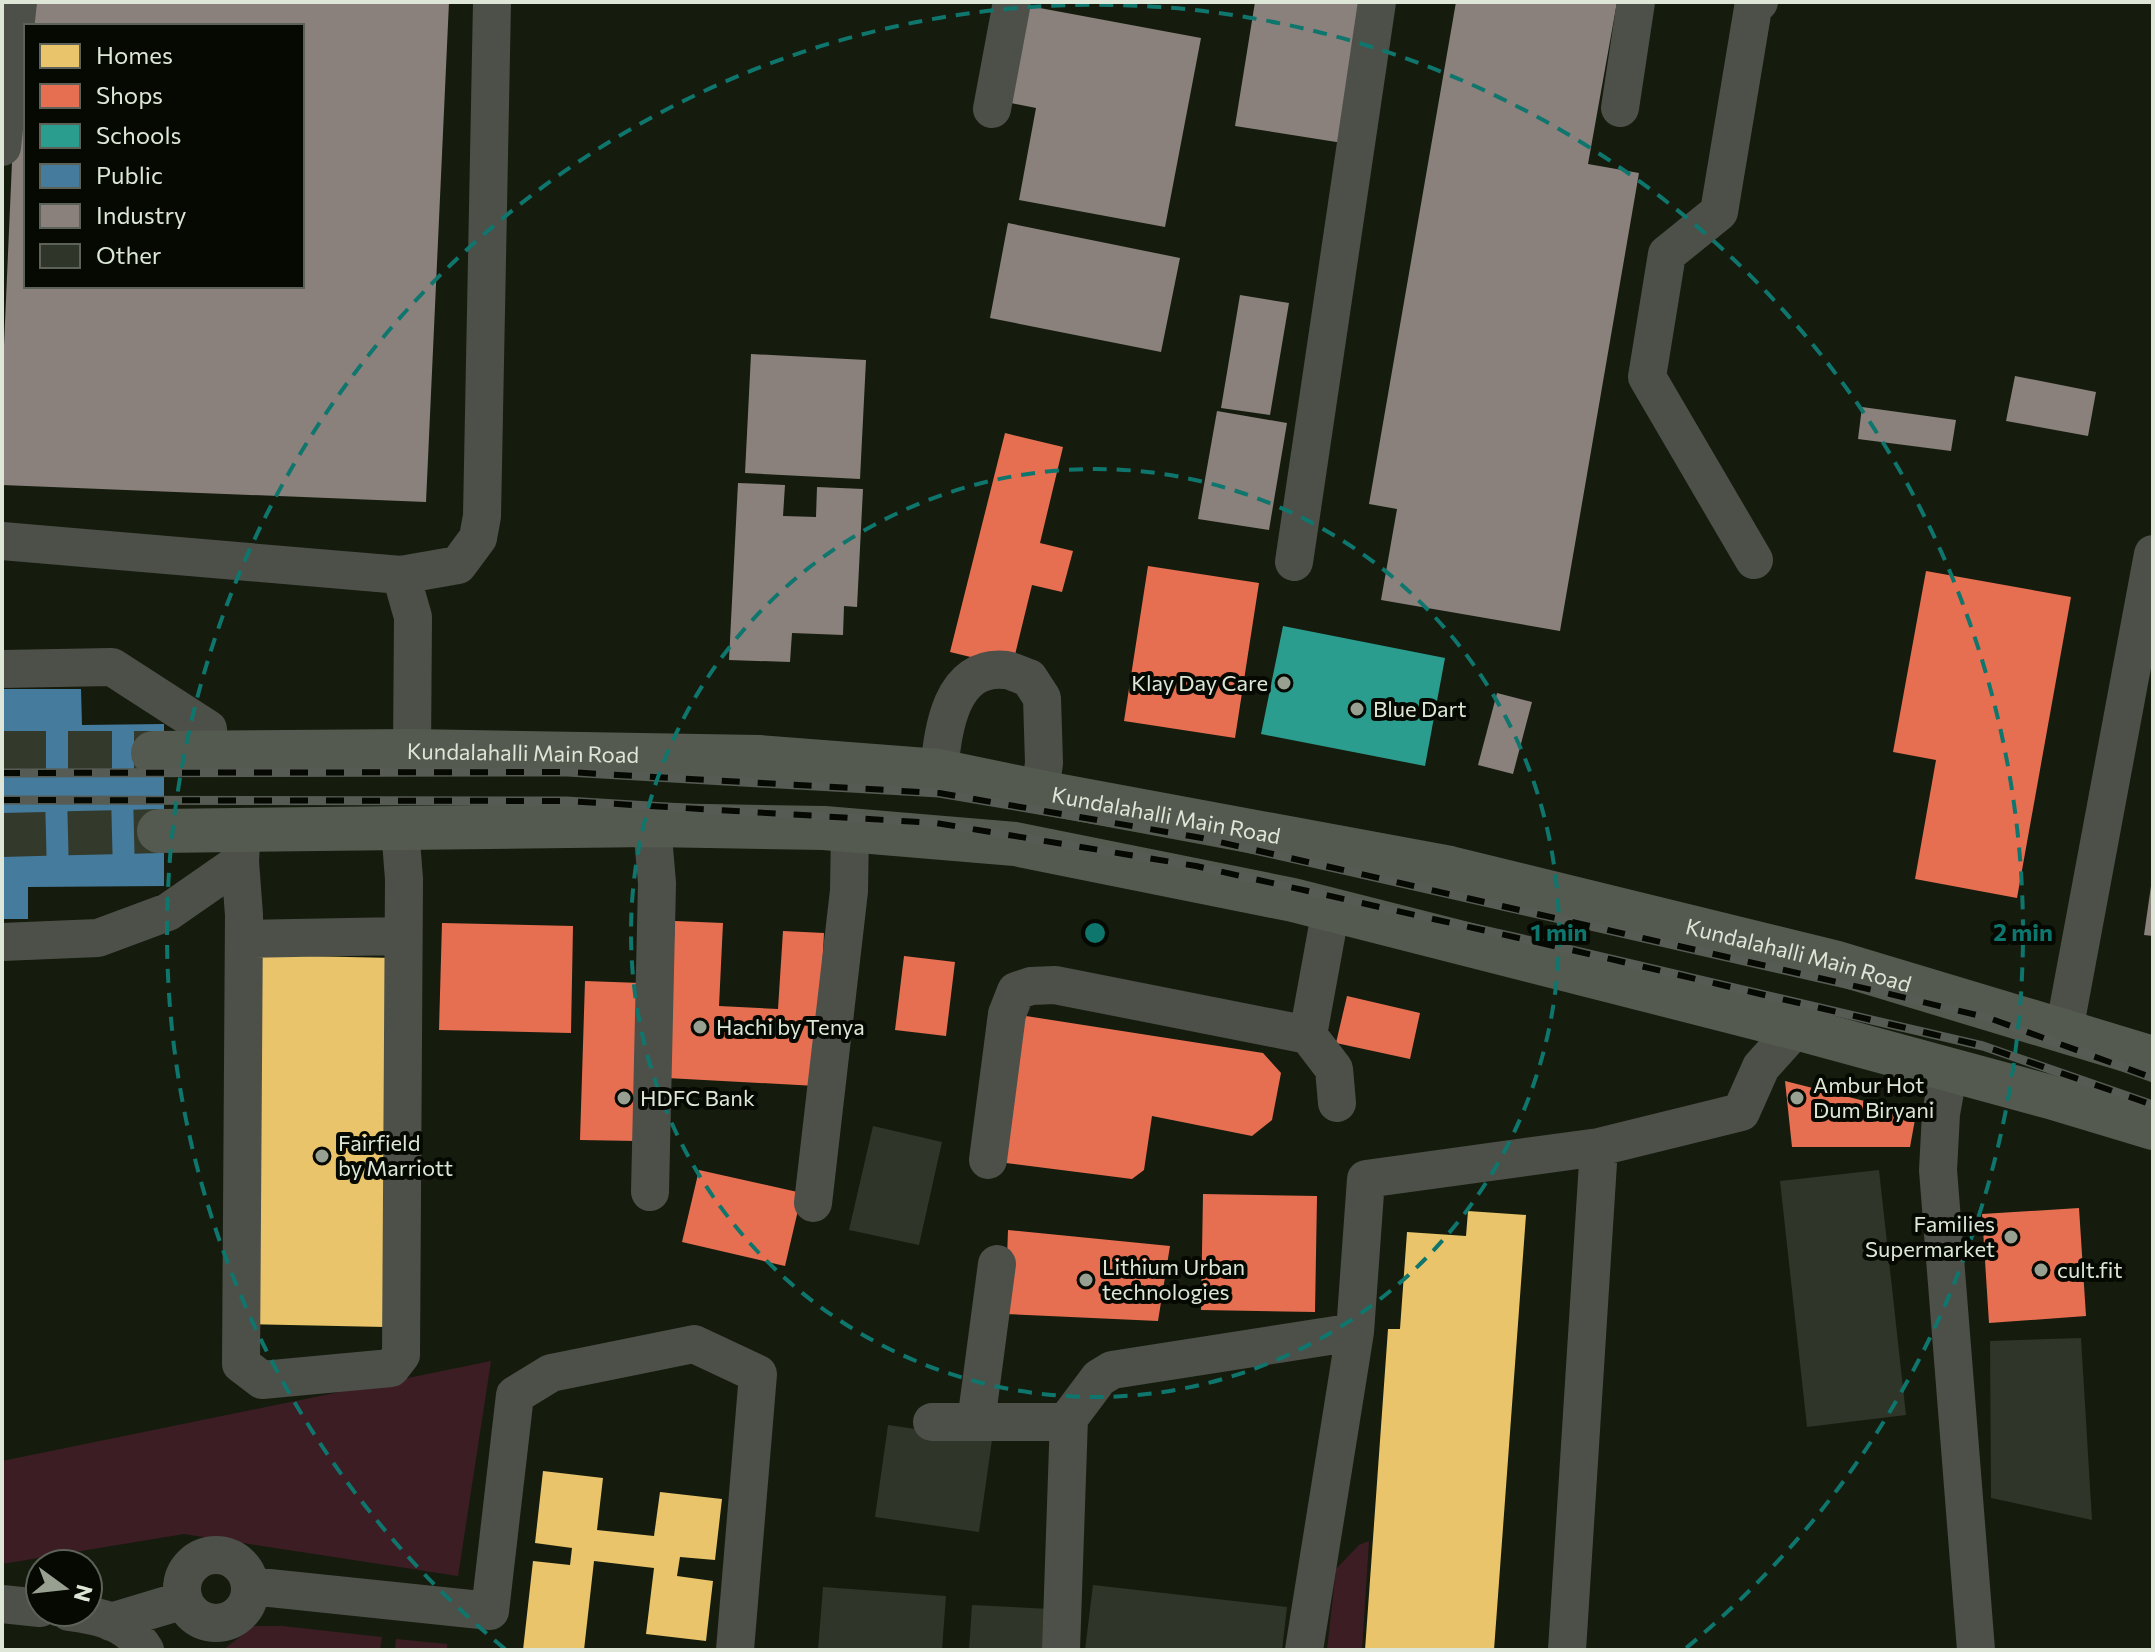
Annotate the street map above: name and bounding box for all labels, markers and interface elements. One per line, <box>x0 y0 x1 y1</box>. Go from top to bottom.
legend <box>24 24 304 288</box>
text: Homes <box>96 40 173 69</box>
text: Shops <box>96 80 163 109</box>
text: Schools <box>96 120 181 149</box>
text: Public <box>96 160 163 189</box>
text: Industry <box>96 200 186 229</box>
text: Other <box>96 240 162 269</box>
place label: Klay Day Care <box>1131 669 1268 696</box>
marker: Klay Day Care <box>1275 674 1293 692</box>
place label: Blue Dart <box>1373 695 1466 722</box>
marker: Blue Dart <box>1348 700 1366 718</box>
street label: Kundalahalli Main Road <box>407 737 639 768</box>
street label: Kundalahalli Main Road <box>1050 780 1283 849</box>
street label: Kundalahalli Main Road <box>1683 912 1915 998</box>
text: 1 min <box>1531 917 1587 946</box>
text: 2 min <box>1993 917 2053 946</box>
centre of rings <box>1081 919 1109 947</box>
place label: Hachi by Tenya <box>716 1013 865 1040</box>
marker: Hachi by Tenya <box>691 1018 709 1036</box>
place label: Ambur Hot Dum Biryani <box>1813 1071 1934 1123</box>
place label: HDFC Bank <box>640 1084 755 1111</box>
marker: HDFC Bank <box>615 1089 633 1107</box>
marker: Ambur Hot Dum Biryani <box>1788 1089 1806 1107</box>
place label: Fairfield by Marriott <box>338 1129 453 1181</box>
marker: Fairfield by Marriott <box>313 1147 331 1165</box>
place label: Families Supermarket <box>1865 1210 1995 1262</box>
marker: Families Supermarket <box>2002 1228 2020 1246</box>
place label: Lithium Urban technologies <box>1102 1253 1245 1305</box>
place label: cult.fit <box>2057 1256 2122 1283</box>
marker: cult.fit <box>2032 1261 2050 1279</box>
marker: Lithium Urban technologies <box>1077 1271 1095 1289</box>
north arrow <box>24 1548 104 1628</box>
text: N <box>69 1582 99 1605</box>

